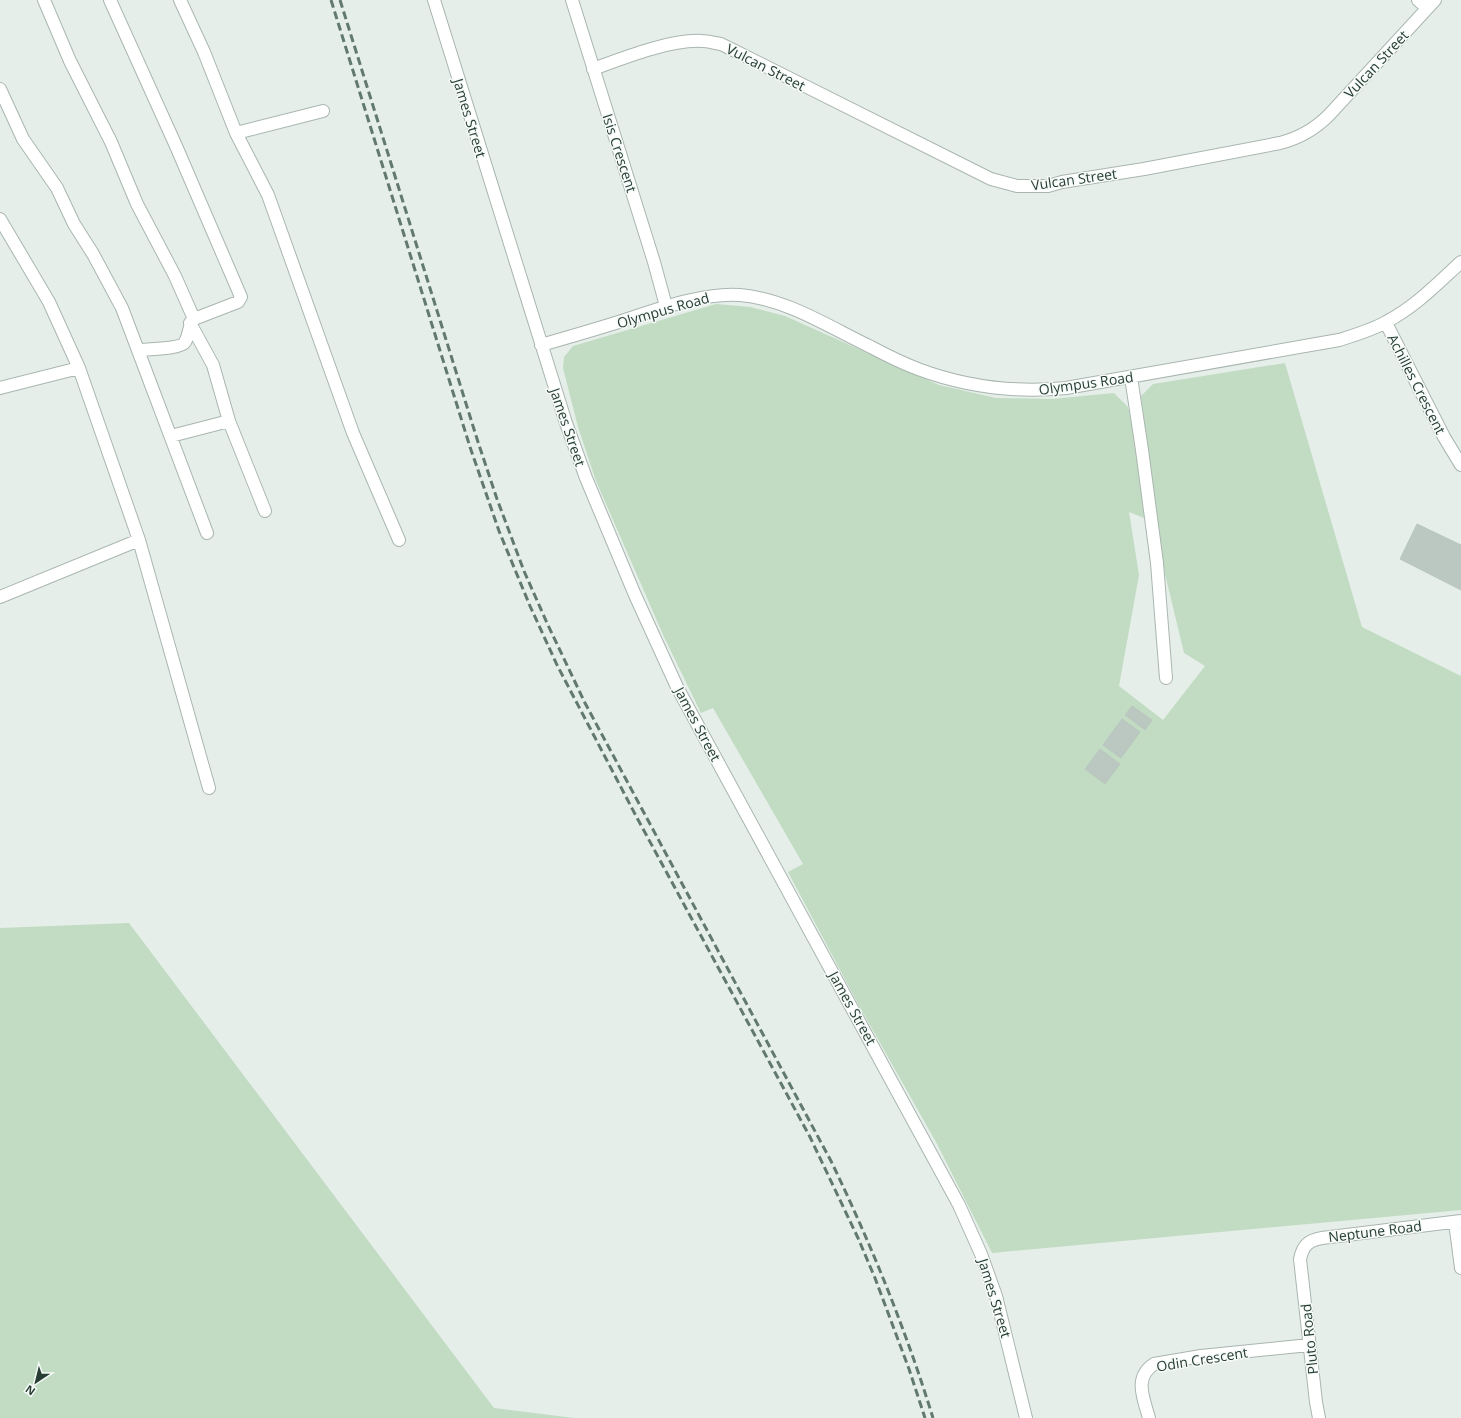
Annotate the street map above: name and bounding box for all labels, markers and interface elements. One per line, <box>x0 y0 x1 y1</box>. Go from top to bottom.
street label: Vulcan Street <box>1340 26 1412 102</box>
street label: Vulcan Street <box>723 39 809 95</box>
street label: James Street <box>448 74 491 160</box>
street label: Isis Crescent <box>598 111 642 195</box>
street label: Vulcan Street <box>1030 164 1118 194</box>
street label: Olympus Road <box>615 288 711 332</box>
street label: Achilles Crescent <box>1384 331 1450 437</box>
street label: Olympus Road <box>1038 367 1134 399</box>
street label: James Street <box>545 383 590 469</box>
street label: James Street <box>669 682 726 765</box>
street label: James Street <box>824 966 881 1048</box>
street label: Neptune Road <box>1327 1216 1423 1246</box>
street label: James Street <box>973 1254 1016 1340</box>
street label: Pluto Road <box>1296 1303 1322 1375</box>
street label: Odin Crescent <box>1155 1342 1249 1376</box>
north arrow <box>16 1362 56 1402</box>
text: N <box>22 1382 38 1399</box>

